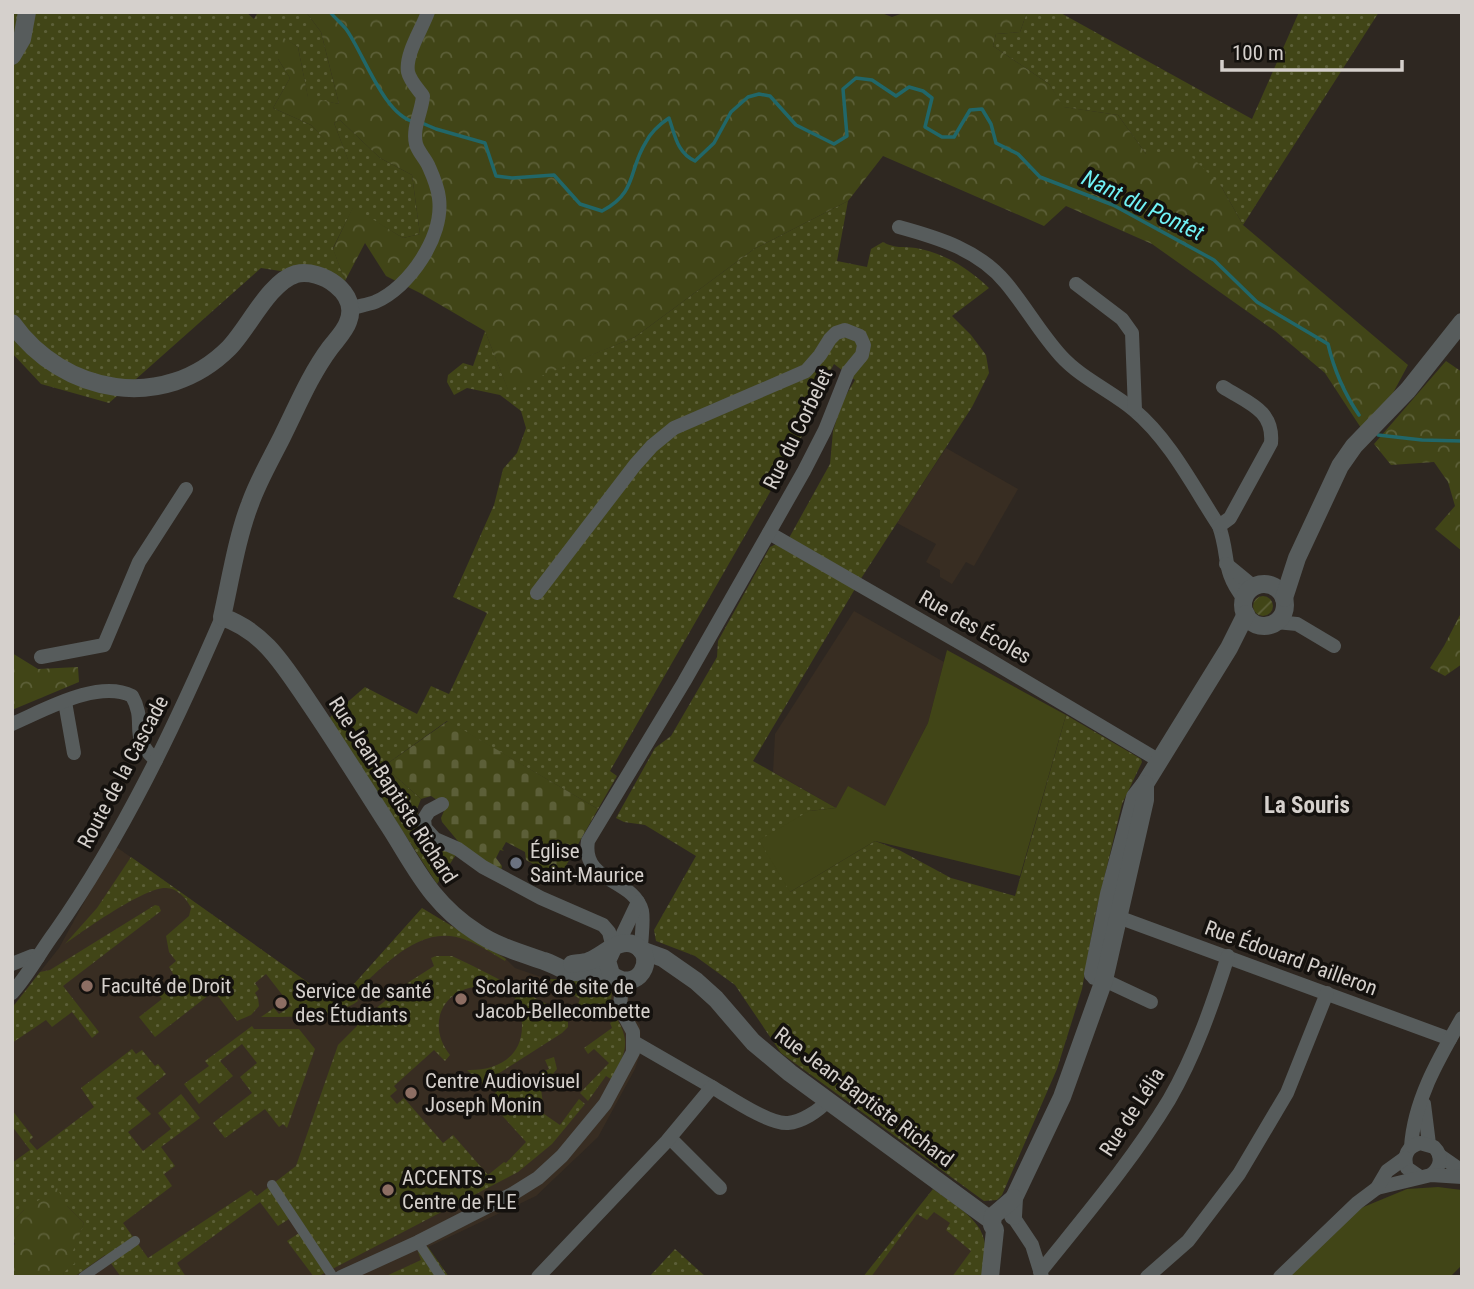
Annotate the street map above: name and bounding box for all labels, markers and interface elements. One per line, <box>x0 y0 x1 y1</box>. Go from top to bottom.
scale bar <box>1222 28 1402 72</box>
text: 100 m <box>1232 41 1284 65</box>
water label: Nant du Pontet <box>1077 164 1208 247</box>
street label: Rue du Corbelet <box>758 365 838 493</box>
street label: Rue des Écoles <box>915 585 1035 669</box>
street label: Route de la Cascade <box>73 692 173 852</box>
street label: Rue Jean-Baptiste Richard <box>324 692 462 888</box>
district label: La Souris <box>1264 792 1350 819</box>
place label: Église Saint-Maurice <box>530 839 644 887</box>
marker: Église Saint-Maurice <box>508 855 524 871</box>
street label: Rue Édouard Pailleron <box>1202 916 1380 1000</box>
place label: Faculté de Droit <box>101 974 231 998</box>
place label: Scolarité de site de Jacob-Bellecombette <box>475 975 650 1023</box>
marker: Faculté de Droit <box>79 978 95 994</box>
place label: Service de santé des Étudiants <box>295 979 432 1027</box>
marker: Scolarité de site de Jacob-Bellecombette <box>453 991 469 1007</box>
marker: Service de santé des Étudiants <box>273 995 289 1011</box>
street label: Rue Jean-Baptiste Richard <box>770 1022 958 1172</box>
street label: Rue de Lélia <box>1095 1063 1169 1161</box>
place label: Centre Audiovisuel Joseph Monin <box>425 1069 580 1117</box>
marker: Centre Audiovisuel Joseph Monin <box>403 1085 419 1101</box>
place label: ACCENTS - Centre de FLE <box>402 1166 517 1214</box>
marker: ACCENTS - Centre de FLE <box>380 1182 396 1198</box>

